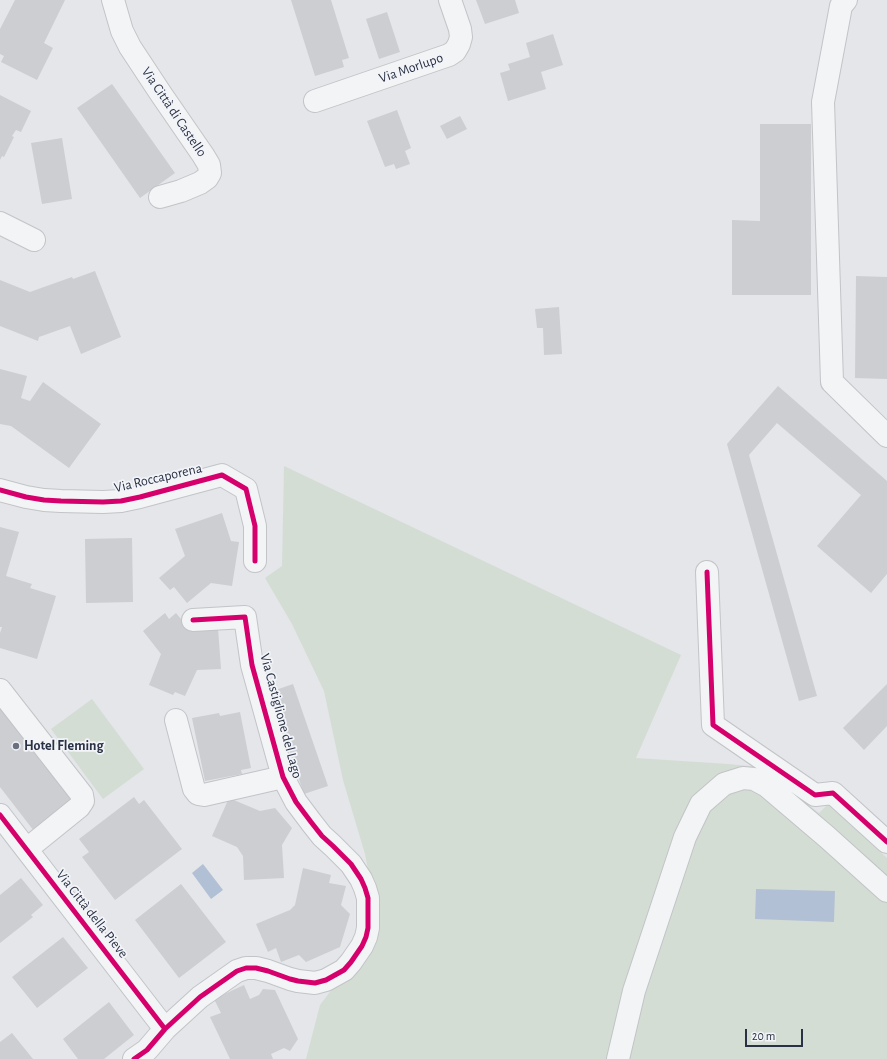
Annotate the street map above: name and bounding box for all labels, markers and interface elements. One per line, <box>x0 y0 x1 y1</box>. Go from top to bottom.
street label: Via Morlupo <box>377 49 445 87</box>
street label: Via Città di Castello <box>138 64 210 160</box>
street label: Via Roccaporena <box>112 460 204 496</box>
street label: Via Castiglione del Lago <box>256 652 306 780</box>
place label: Hotel Fleming <box>24 738 104 754</box>
marker: Hotel Fleming <box>11 741 21 751</box>
street label: Via Città della Pieve <box>52 867 132 961</box>
scale bar <box>747 1021 805 1047</box>
text: 20 m <box>752 1030 775 1042</box>

